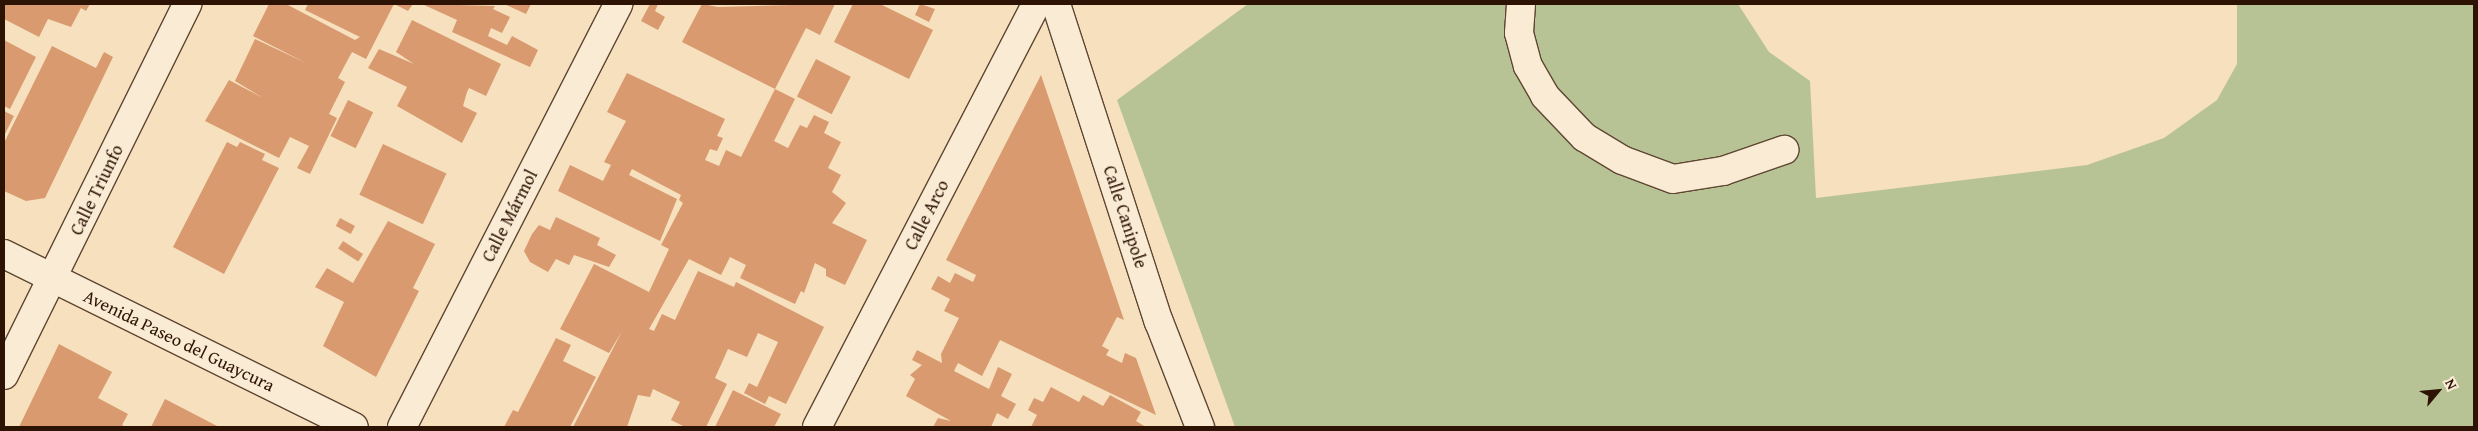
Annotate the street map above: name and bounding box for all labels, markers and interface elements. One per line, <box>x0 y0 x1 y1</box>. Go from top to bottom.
street label: Calle Triunfo <box>66 141 128 239</box>
street label: Calle Canipole <box>1098 163 1152 271</box>
street label: Calle Mármol <box>478 166 542 266</box>
street label: Calle Arco <box>900 176 954 254</box>
street label: Avenida Paseo del Guaycura <box>80 285 278 397</box>
north arrow <box>2413 366 2463 416</box>
text: N <box>2440 375 2462 393</box>

